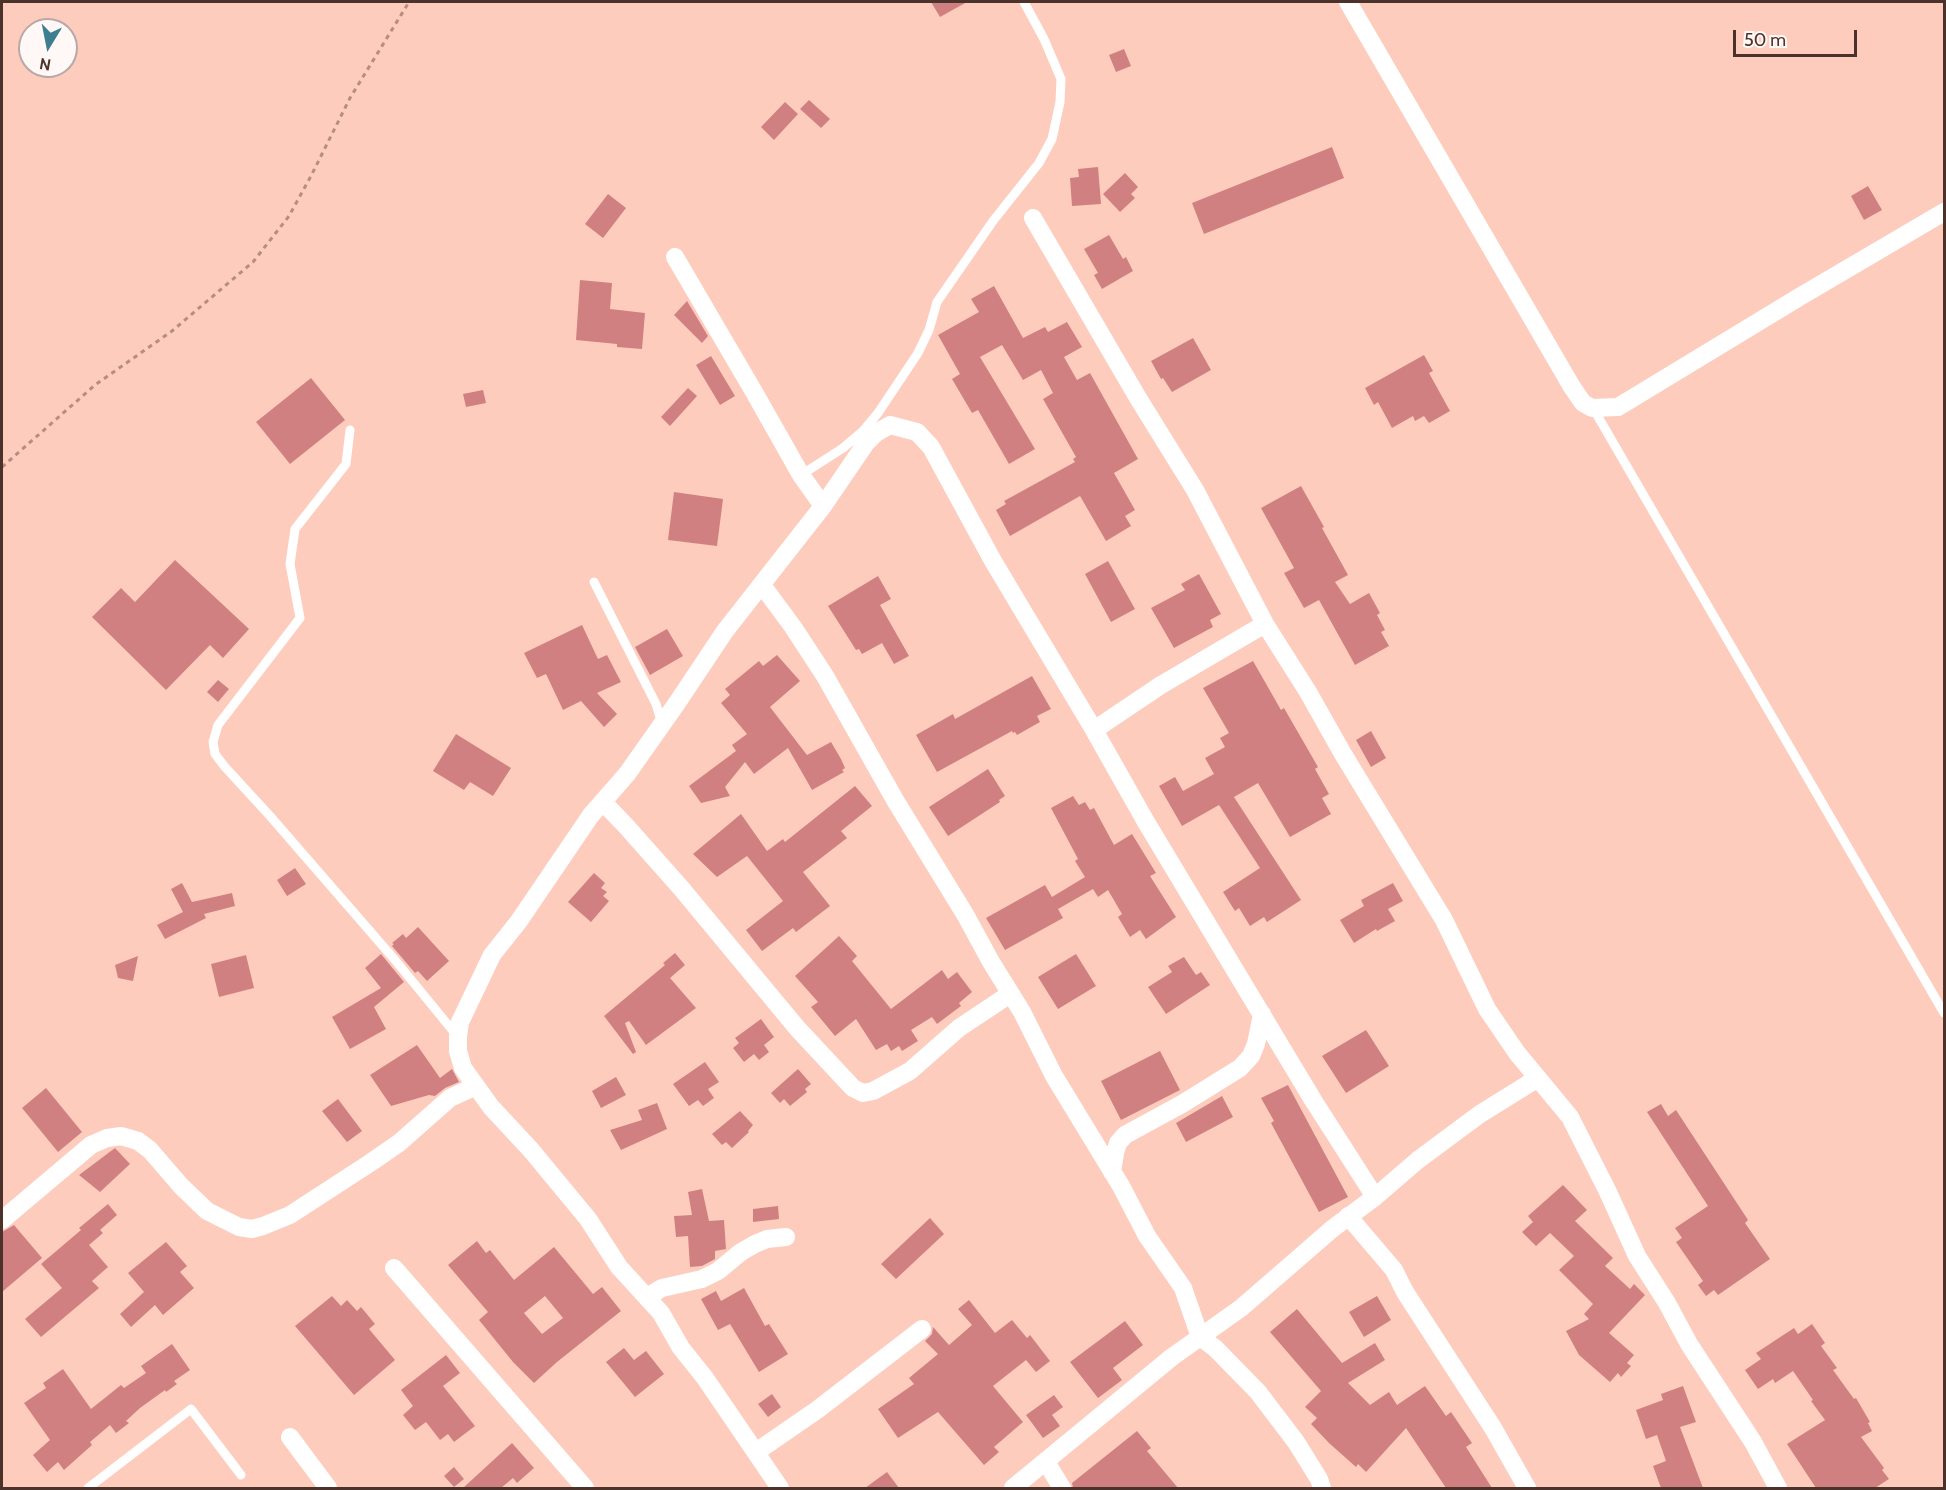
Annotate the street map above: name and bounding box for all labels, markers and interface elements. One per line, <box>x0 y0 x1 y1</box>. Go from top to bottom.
north arrow <box>18 18 78 78</box>
scale bar <box>1736 18 1860 56</box>
text: 50 m <box>1744 29 1786 51</box>
text: N <box>38 54 52 75</box>

